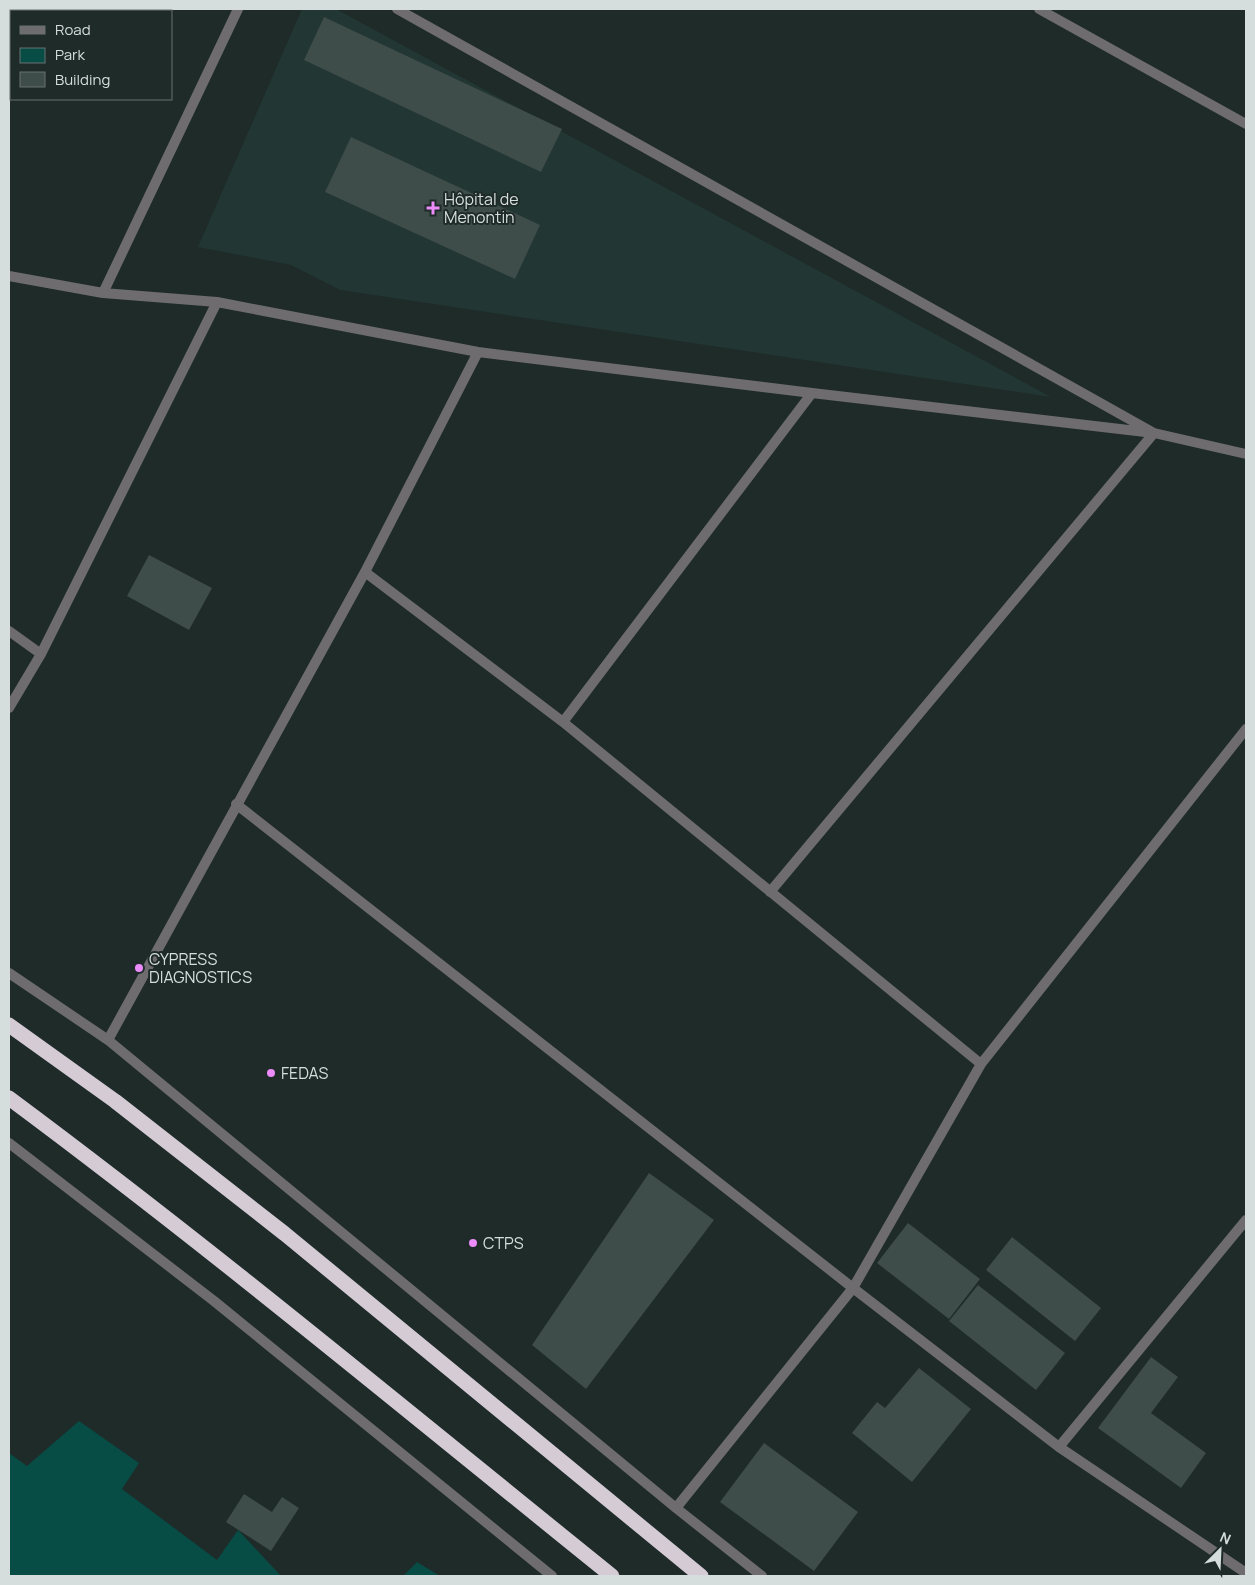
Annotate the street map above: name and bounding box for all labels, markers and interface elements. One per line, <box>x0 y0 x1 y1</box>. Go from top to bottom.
legend <box>10 10 172 100</box>
text: Road <box>55 19 91 40</box>
text: Park <box>55 44 85 65</box>
text: Building <box>55 69 110 90</box>
place label: Hôpital de Menontin <box>444 188 519 228</box>
marker: Hôpital de Menontin <box>426 201 440 215</box>
place label: CYPRESS DIAGNOSTICS <box>149 948 252 988</box>
marker: CYPRESS DIAGNOSTICS <box>133 962 145 974</box>
place label: FEDAS <box>281 1062 328 1084</box>
marker: FEDAS <box>265 1067 277 1079</box>
place label: CTPS <box>483 1232 524 1254</box>
marker: CTPS <box>467 1237 479 1249</box>
north arrow <box>1195 1525 1245 1575</box>
text: N <box>1217 1527 1234 1548</box>

